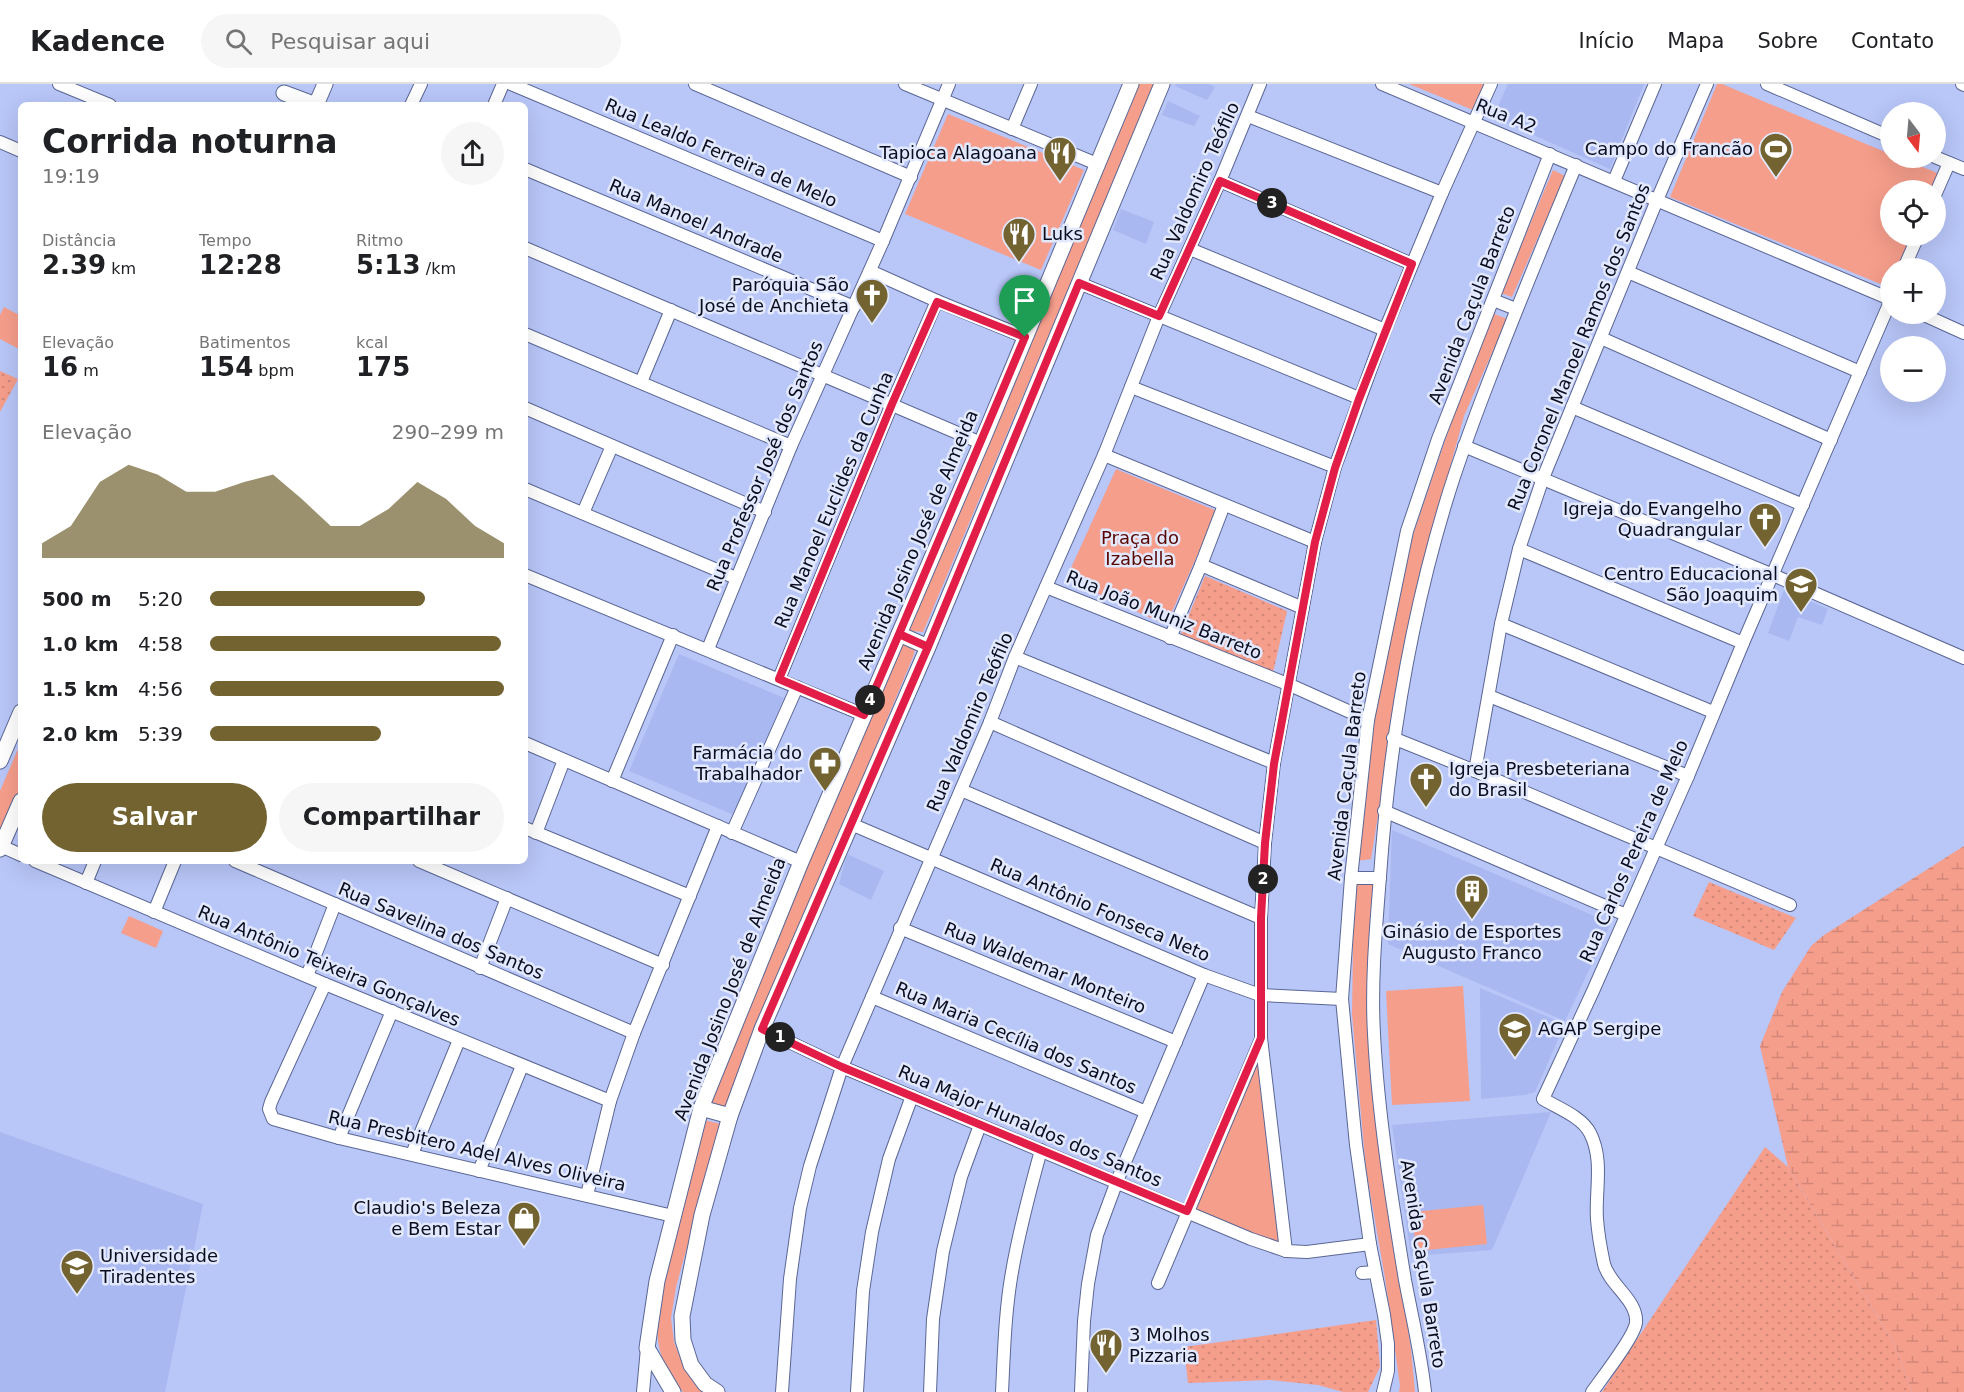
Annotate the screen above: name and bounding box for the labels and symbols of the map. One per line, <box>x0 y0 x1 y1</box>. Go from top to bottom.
street label: Rua Lealdo Ferreira de Melo <box>602 94 841 211</box>
street label: Rua A2 <box>1473 94 1540 137</box>
street label: Rua Valdomiro Teófilo <box>1146 98 1243 283</box>
north arrow <box>1880 102 1946 168</box>
sports icon: Campo do Francão <box>1758 131 1794 178</box>
restaurant icon: Tapioca Alagoana <box>1042 135 1078 182</box>
place label: Campo do Francão <box>1585 138 1753 159</box>
place label: Tapioca Alagoana <box>879 142 1037 163</box>
street label: Rua Manoel Andrade <box>606 174 786 267</box>
street label: Rua Coronel Manoel Ramos dos Santos <box>1503 180 1654 514</box>
pin: 3 <box>1257 188 1287 218</box>
street label: Avenida Caçula Barreto <box>1424 203 1519 407</box>
restaurant icon: Luks <box>1001 216 1037 263</box>
place label: Luks <box>1042 223 1083 244</box>
place label: Paróquia São José de Anchieta <box>698 274 849 316</box>
pin <box>999 275 1050 337</box>
church icon: Paróquia São José de Anchieta <box>854 277 890 324</box>
street label: Rua Professor José dos Santos <box>702 337 827 594</box>
street label: Rua Manoel Euclides da Cunha <box>770 368 897 631</box>
street label: Avenida Josino José de Almeida <box>853 407 982 673</box>
place label: Igreja do Evangelho Quadrangular <box>1563 498 1743 540</box>
church icon: Igreja do Evangelho Quadrangular <box>1747 501 1783 548</box>
park label: Praça do Izabella <box>1101 527 1179 569</box>
place label: Centro Educacional São Joaquim <box>1604 563 1778 605</box>
street label: Rua João Muniz Barreto <box>1063 566 1265 663</box>
school or university icon: Centro Educacional São Joaquim <box>1783 566 1819 613</box>
street label: Rua Valdomiro Teófilo <box>922 629 1017 815</box>
street label: Avenida Caçula Barreto <box>1323 670 1370 882</box>
pin: 4 <box>855 685 885 715</box>
street label: Rua Carlos Pereira de Melo <box>1575 736 1692 965</box>
place label: Farmácia do Trabalhador <box>693 742 803 784</box>
pharmacy icon: Farmácia do Trabalhador <box>807 745 843 792</box>
place label: Igreja Presbeteriana do Brasil <box>1449 758 1630 800</box>
church icon: Igreja Presbeteriana do Brasil <box>1408 761 1444 808</box>
street label: Avenida Josino José de Almeida <box>669 854 790 1124</box>
street label: Rua Antônio Fonseca Neto <box>987 854 1213 965</box>
pin: 2 <box>1248 864 1278 894</box>
building icon: Ginásio de Esportes Augusto Franco <box>1454 873 1490 920</box>
street label: Rua Savelina dos Santos <box>335 878 547 983</box>
street label: Rua Antônio Teixeira Gonçalves <box>195 901 463 1030</box>
street label: Rua Waldemar Monteiro <box>941 917 1149 1018</box>
place label: Ginásio de Esportes Augusto Franco <box>1383 921 1561 963</box>
street label: Rua Maria Cecília dos Santos <box>893 977 1140 1098</box>
school or university icon: AGAP Sergipe <box>1497 1011 1533 1058</box>
place label: AGAP Sergipe <box>1538 1018 1661 1039</box>
pin: 1 <box>765 1022 795 1052</box>
street label: Rua Major Hunaldos dos Santos <box>895 1060 1165 1191</box>
street label: Rua Presbitero Adel Alves Oliveira <box>326 1106 628 1195</box>
street label: Avenida Caçula Barreto <box>1397 1158 1450 1370</box>
place label: Claudio's Beleza e Bem Estar <box>354 1197 502 1239</box>
shop icon: Claudio's Beleza e Bem Estar <box>506 1200 542 1247</box>
place label: Universidade Tiradentes <box>99 1245 218 1287</box>
school or university icon: Universidade Tiradentes <box>59 1248 95 1295</box>
place label: 3 Molhos Pizzaria <box>1129 1324 1210 1366</box>
restaurant icon: 3 Molhos Pizzaria <box>1088 1327 1124 1374</box>

